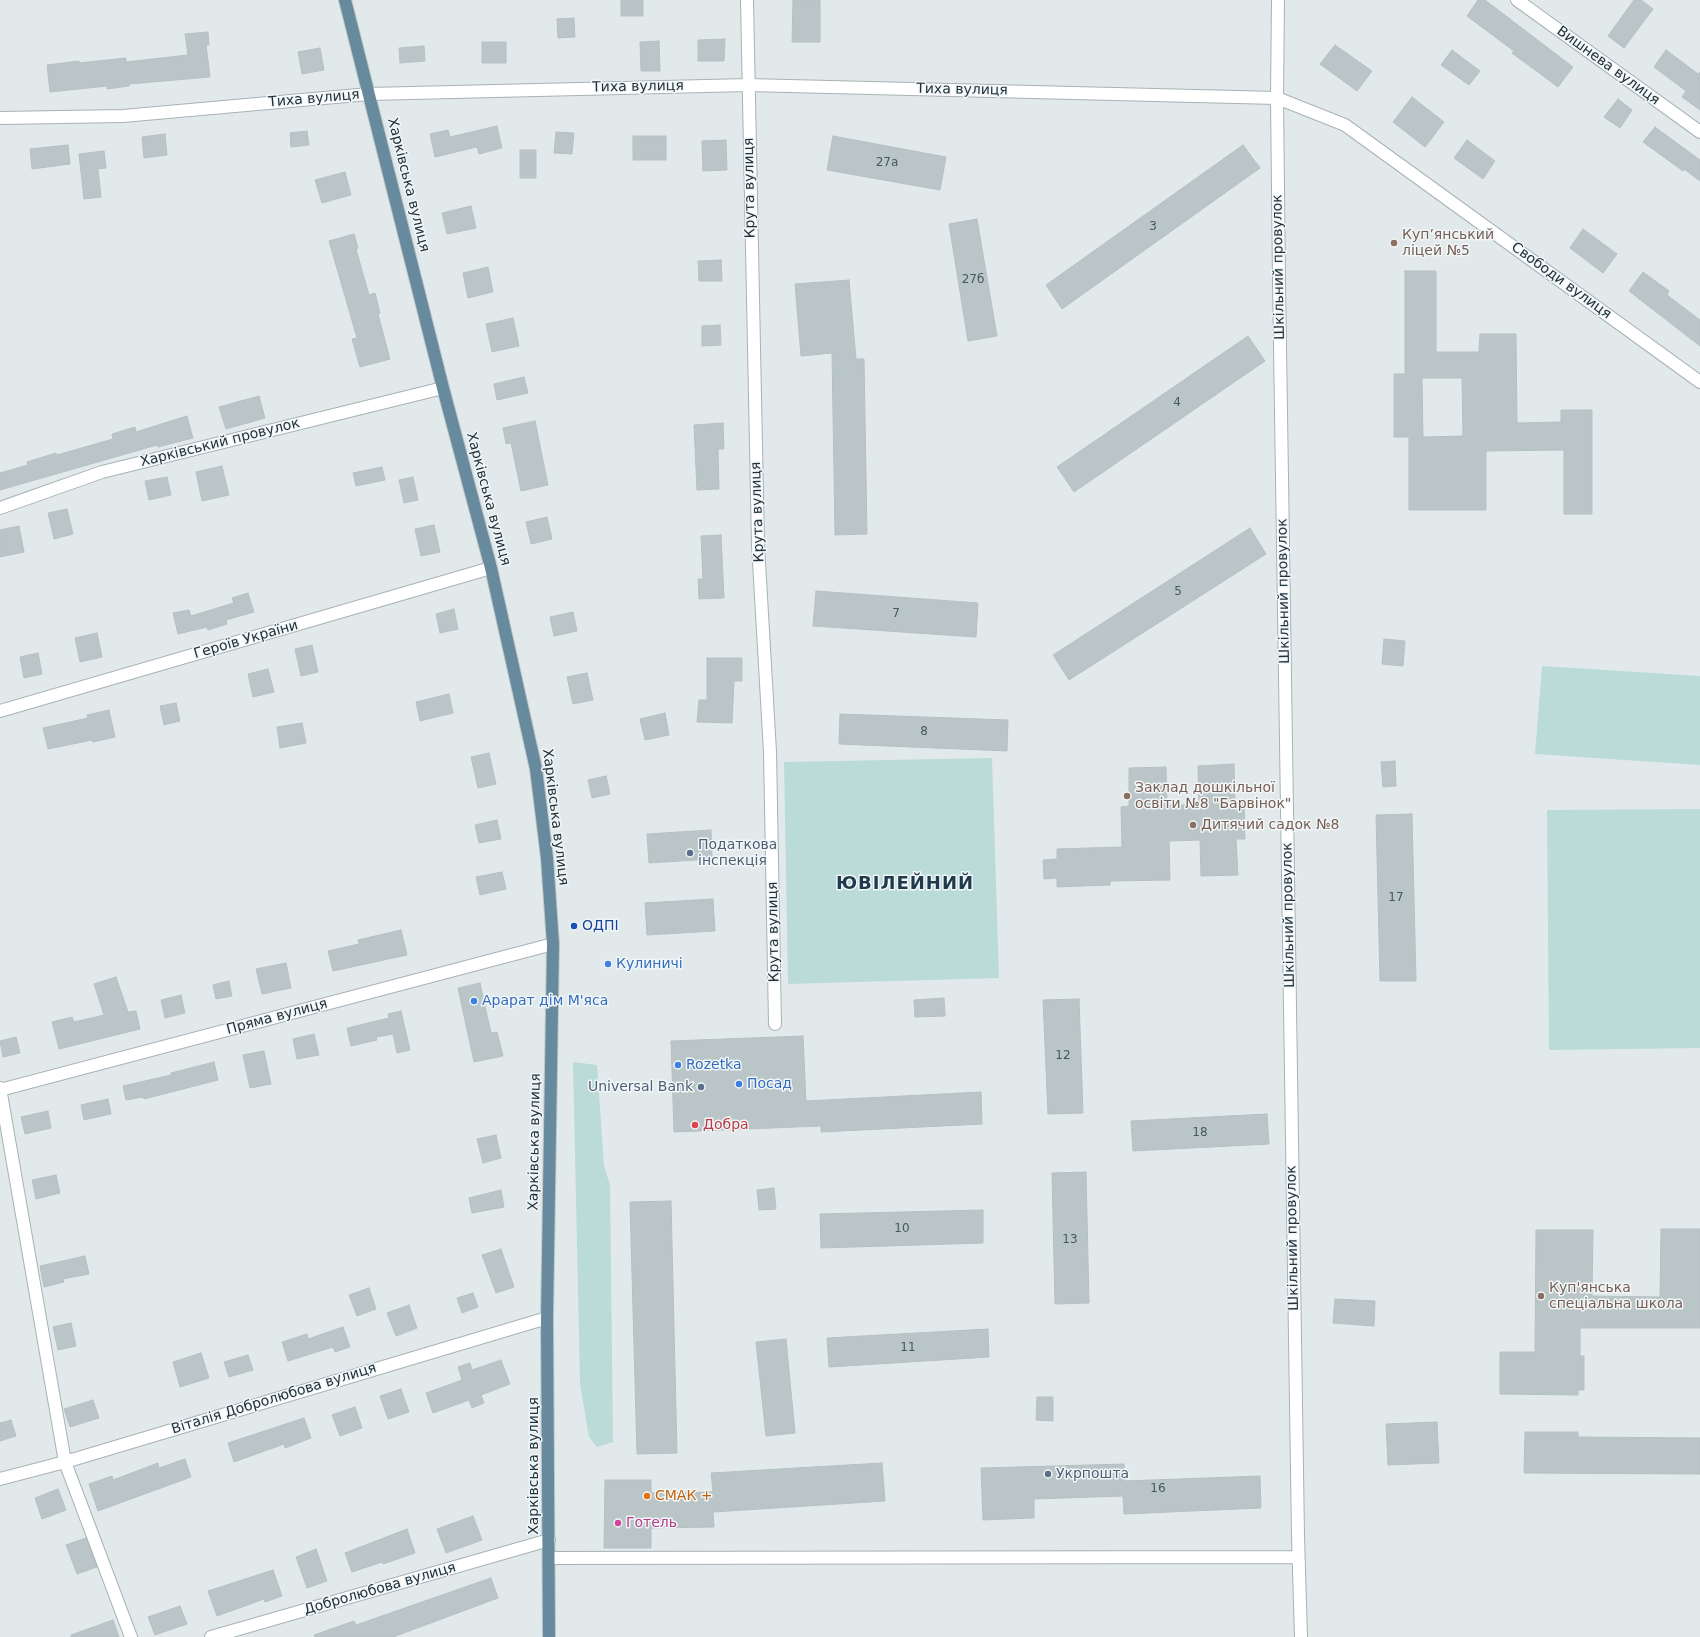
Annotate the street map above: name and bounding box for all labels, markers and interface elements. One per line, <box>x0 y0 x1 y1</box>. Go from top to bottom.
street label: Вишнева вулиця <box>1553 23 1663 109</box>
street label: Тиха вулиця <box>592 78 684 96</box>
street label: Тиха вулиця <box>916 81 1008 99</box>
street label: Тиха вулиця <box>268 87 360 111</box>
street label: Харківська вулиця <box>383 116 433 254</box>
street label: Крута вулиця <box>741 137 759 239</box>
house number: 27а <box>876 156 898 170</box>
street label: Шкільний провулок <box>1269 194 1289 340</box>
house number: 3 <box>1149 220 1157 234</box>
place label: Куп’янський ліцей №5 <box>1402 227 1494 260</box>
marker: Куп’янський ліцей №5 <box>1389 238 1399 248</box>
street label: Свободи вулиця <box>1508 239 1614 323</box>
house number: 27б <box>962 273 984 287</box>
house number: 4 <box>1173 396 1181 410</box>
street label: Харківський провулок <box>138 415 302 471</box>
street label: Харківська вулиця <box>462 430 514 568</box>
street label: Крута вулиця <box>748 461 768 563</box>
street label: Шкільний провулок <box>1274 518 1294 664</box>
house number: 5 <box>1174 585 1182 599</box>
house number: 7 <box>892 607 900 621</box>
street label: Героїв України <box>192 617 300 663</box>
house number: 8 <box>920 725 928 739</box>
street label: Харківська вулиця <box>538 748 572 886</box>
place label: Заклад дошкільної освіти №8 "Барвінок" <box>1135 780 1291 812</box>
marker: Заклад дошкільної освіти №8 "Барвінок" <box>1122 791 1132 801</box>
place label: Дитячий садок №8 <box>1201 817 1339 833</box>
marker: Дитячий садок №8 <box>1188 820 1198 830</box>
place label: Податкова інспекція <box>698 837 777 870</box>
street label: Шкільний провулок <box>1279 842 1299 988</box>
marker: Податкова інспекція <box>685 848 695 858</box>
district label: ЮВІЛЕЙНИЙ <box>836 873 974 895</box>
street label: Крута вулиця <box>765 881 783 983</box>
house number: 17 <box>1388 891 1404 905</box>
place label: ОДПІ <box>582 918 619 934</box>
marker: ОДПІ <box>569 921 579 931</box>
place label: Кулиничі <box>616 956 683 972</box>
marker: Кулиничі <box>603 959 613 969</box>
place label: Арарат дім М'яса <box>482 993 608 1009</box>
street label: Пряма вулиця <box>225 995 329 1039</box>
marker: Арарат дім М'яса <box>469 996 479 1006</box>
house number: 12 <box>1055 1049 1071 1063</box>
place label: Rozetka <box>686 1057 742 1073</box>
marker: Rozetka <box>673 1060 683 1070</box>
street label: Харківська вулиця <box>525 1073 545 1211</box>
place label: Посад <box>747 1076 792 1092</box>
place label: Universal Bank <box>588 1079 693 1095</box>
marker: Посад <box>734 1079 744 1089</box>
marker: Universal Bank <box>696 1082 706 1092</box>
place label: Добра <box>703 1117 749 1133</box>
marker: Добра <box>690 1120 700 1130</box>
house number: 18 <box>1192 1126 1208 1140</box>
street label: Шкільний провулок <box>1283 1165 1303 1311</box>
house number: 10 <box>894 1222 910 1236</box>
house number: 13 <box>1062 1233 1078 1247</box>
place label: Куп'янська спеціальна школа <box>1549 1280 1683 1312</box>
marker: Куп'янська спеціальна школа <box>1536 1291 1546 1301</box>
house number: 11 <box>900 1341 916 1355</box>
street label: Віталія Добролюбова вулиця <box>170 1360 378 1438</box>
street label: Харківська вулиця <box>526 1397 542 1535</box>
place label: Укрпошта <box>1056 1466 1129 1482</box>
marker: Укрпошта <box>1043 1469 1053 1479</box>
house number: 16 <box>1150 1482 1166 1496</box>
place label: СМАК + <box>655 1488 713 1504</box>
marker: СМАК + <box>642 1491 652 1501</box>
place label: Готель <box>626 1515 677 1531</box>
marker: Готель <box>613 1518 623 1528</box>
street label: Добролюбова вулиця <box>302 1559 458 1619</box>

